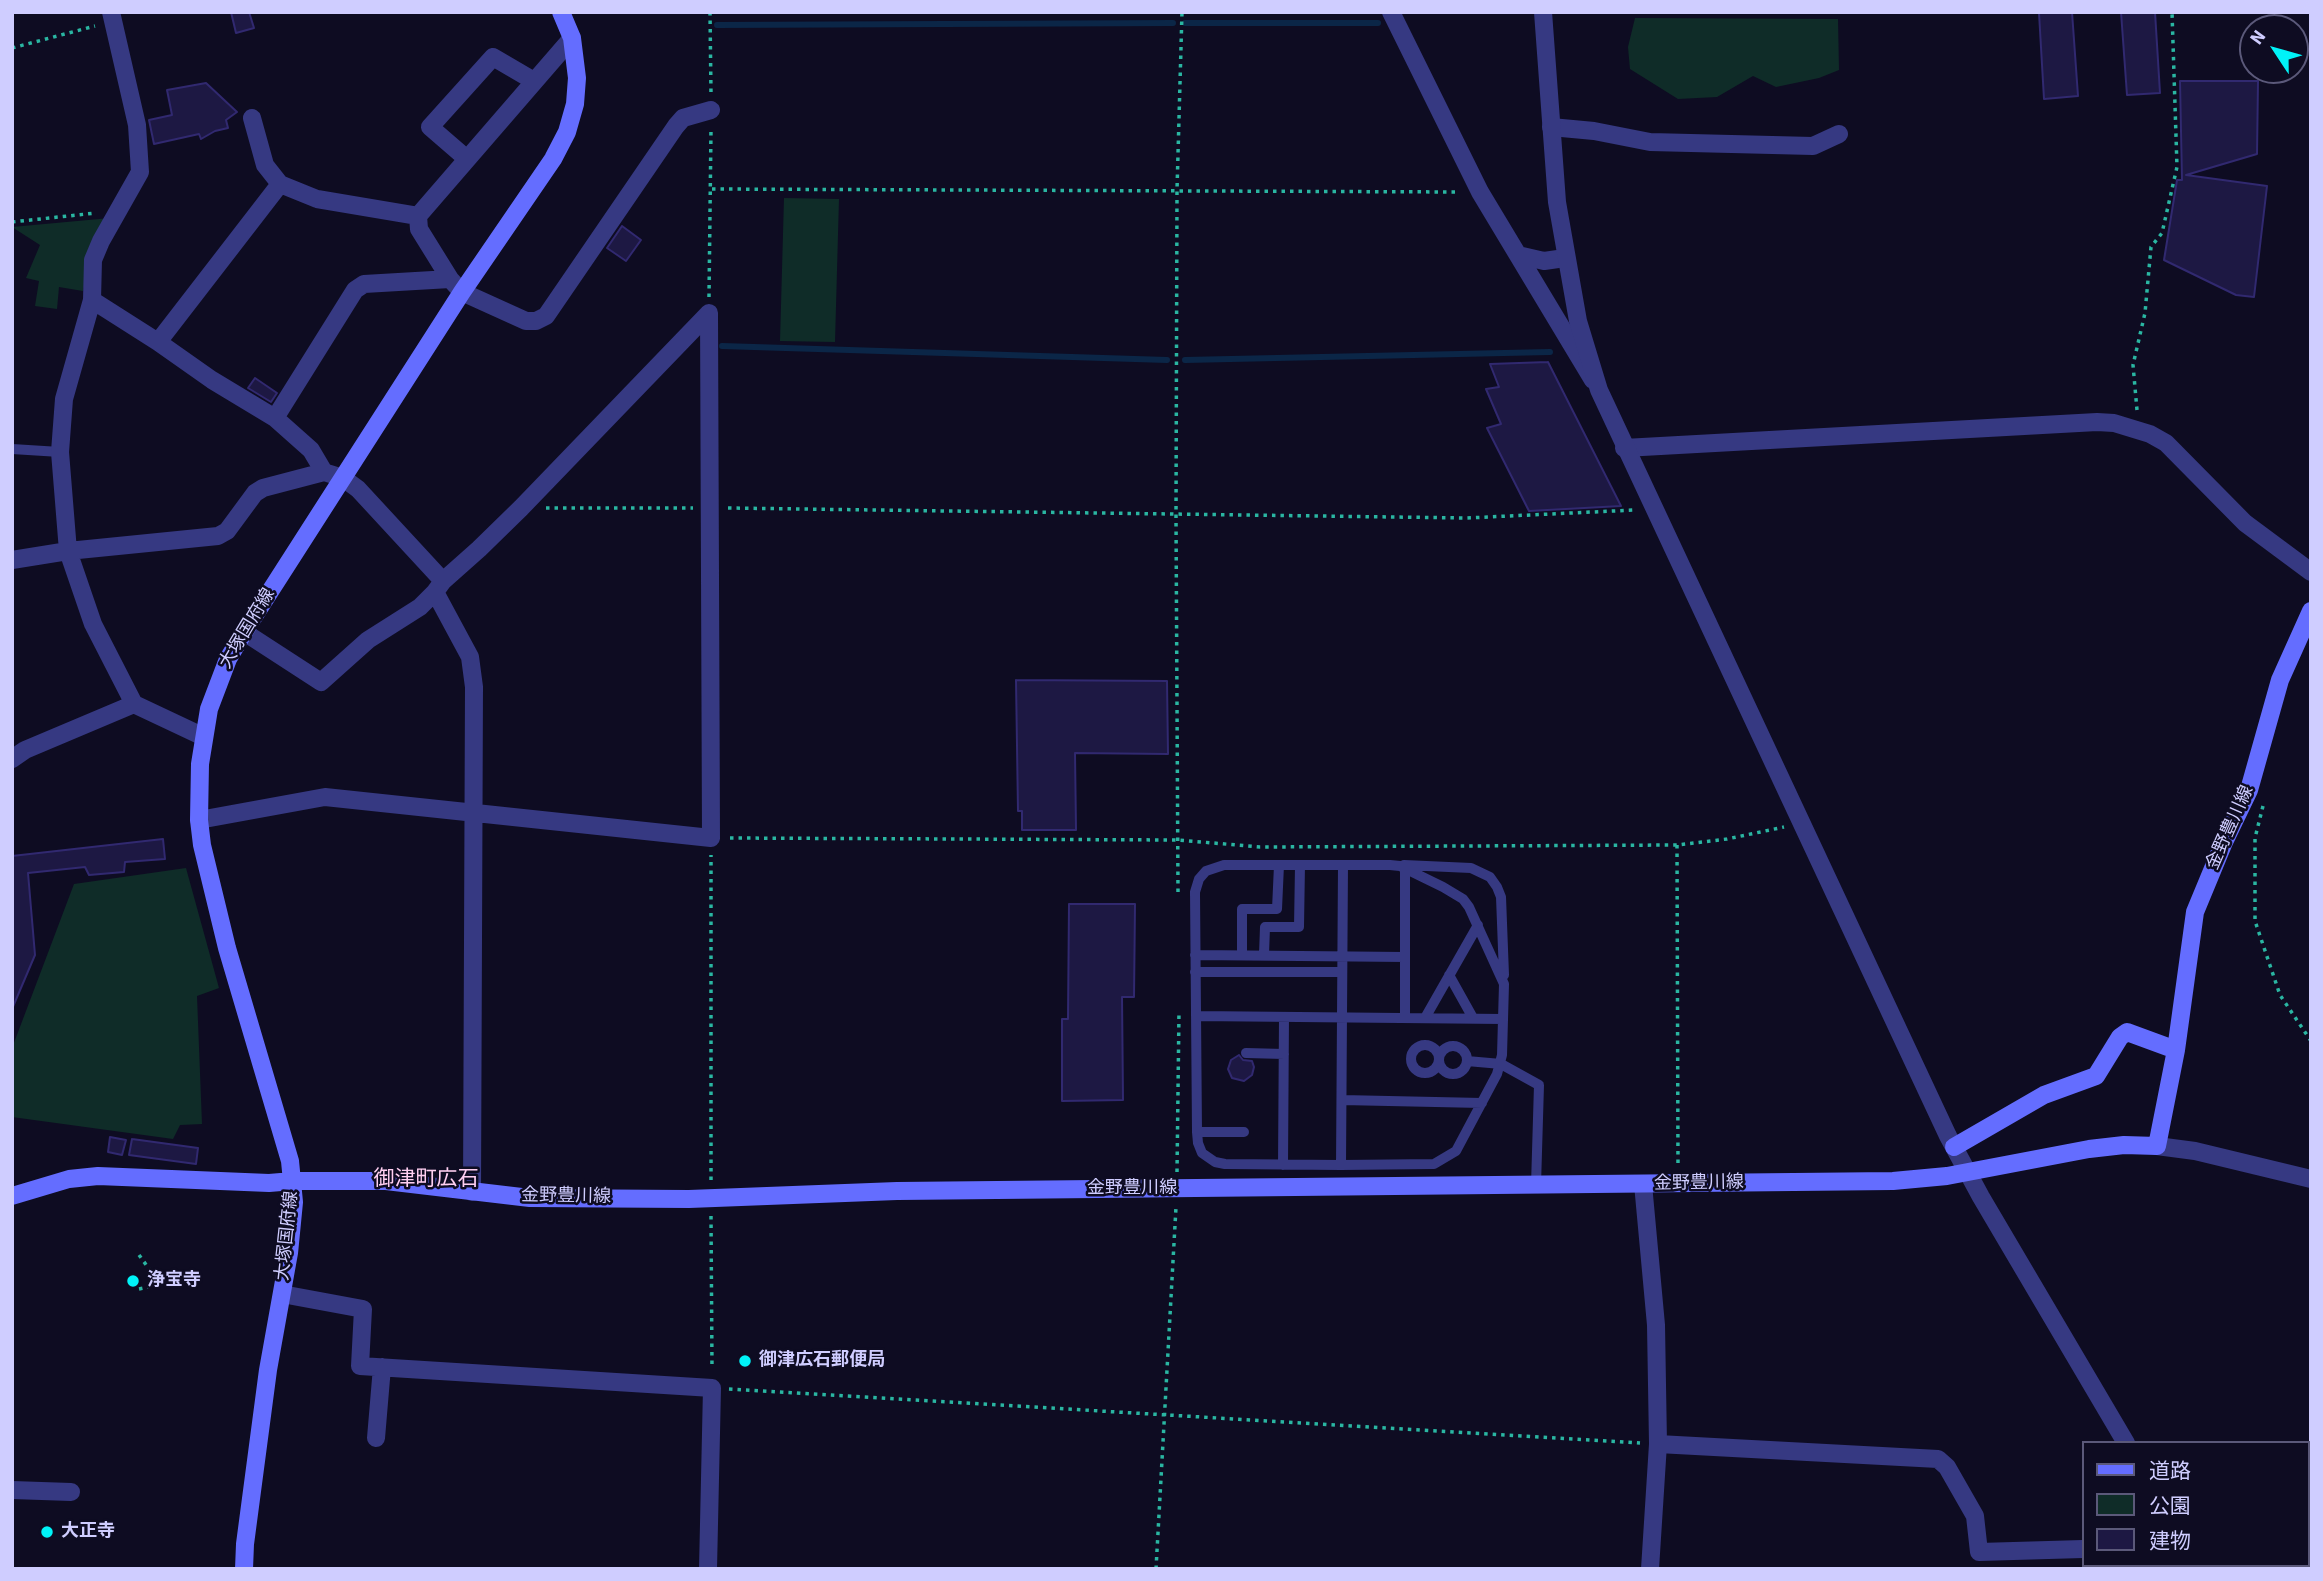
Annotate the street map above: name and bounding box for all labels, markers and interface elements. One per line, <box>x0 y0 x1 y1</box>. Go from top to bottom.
north arrow <box>2239 14 2309 84</box>
text: N <box>2244 24 2273 51</box>
street label: 大塚国府線 <box>216 585 280 673</box>
street label: 金野豊川線 <box>2203 782 2259 874</box>
district label: 御津町広石 <box>374 1167 478 1193</box>
street label: 金野豊川線 <box>1654 1172 1744 1196</box>
street label: 金野豊川線 <box>1087 1178 1177 1200</box>
street label: 金野豊川線 <box>521 1185 611 1209</box>
street label: 大塚国府線 <box>273 1190 303 1282</box>
place label: 浄宝寺 <box>147 1270 201 1292</box>
marker: 浄宝寺 <box>125 1273 141 1289</box>
place label: 御津広石郵便局 <box>759 1350 885 1372</box>
marker: 御津広石郵便局 <box>737 1353 753 1369</box>
legend <box>2082 1441 2309 1567</box>
text: 道路 <box>2149 1456 2191 1486</box>
text: 公園 <box>2149 1491 2191 1521</box>
place label: 大正寺 <box>61 1521 115 1543</box>
marker: 大正寺 <box>39 1524 55 1540</box>
text: 建物 <box>2149 1526 2191 1556</box>

